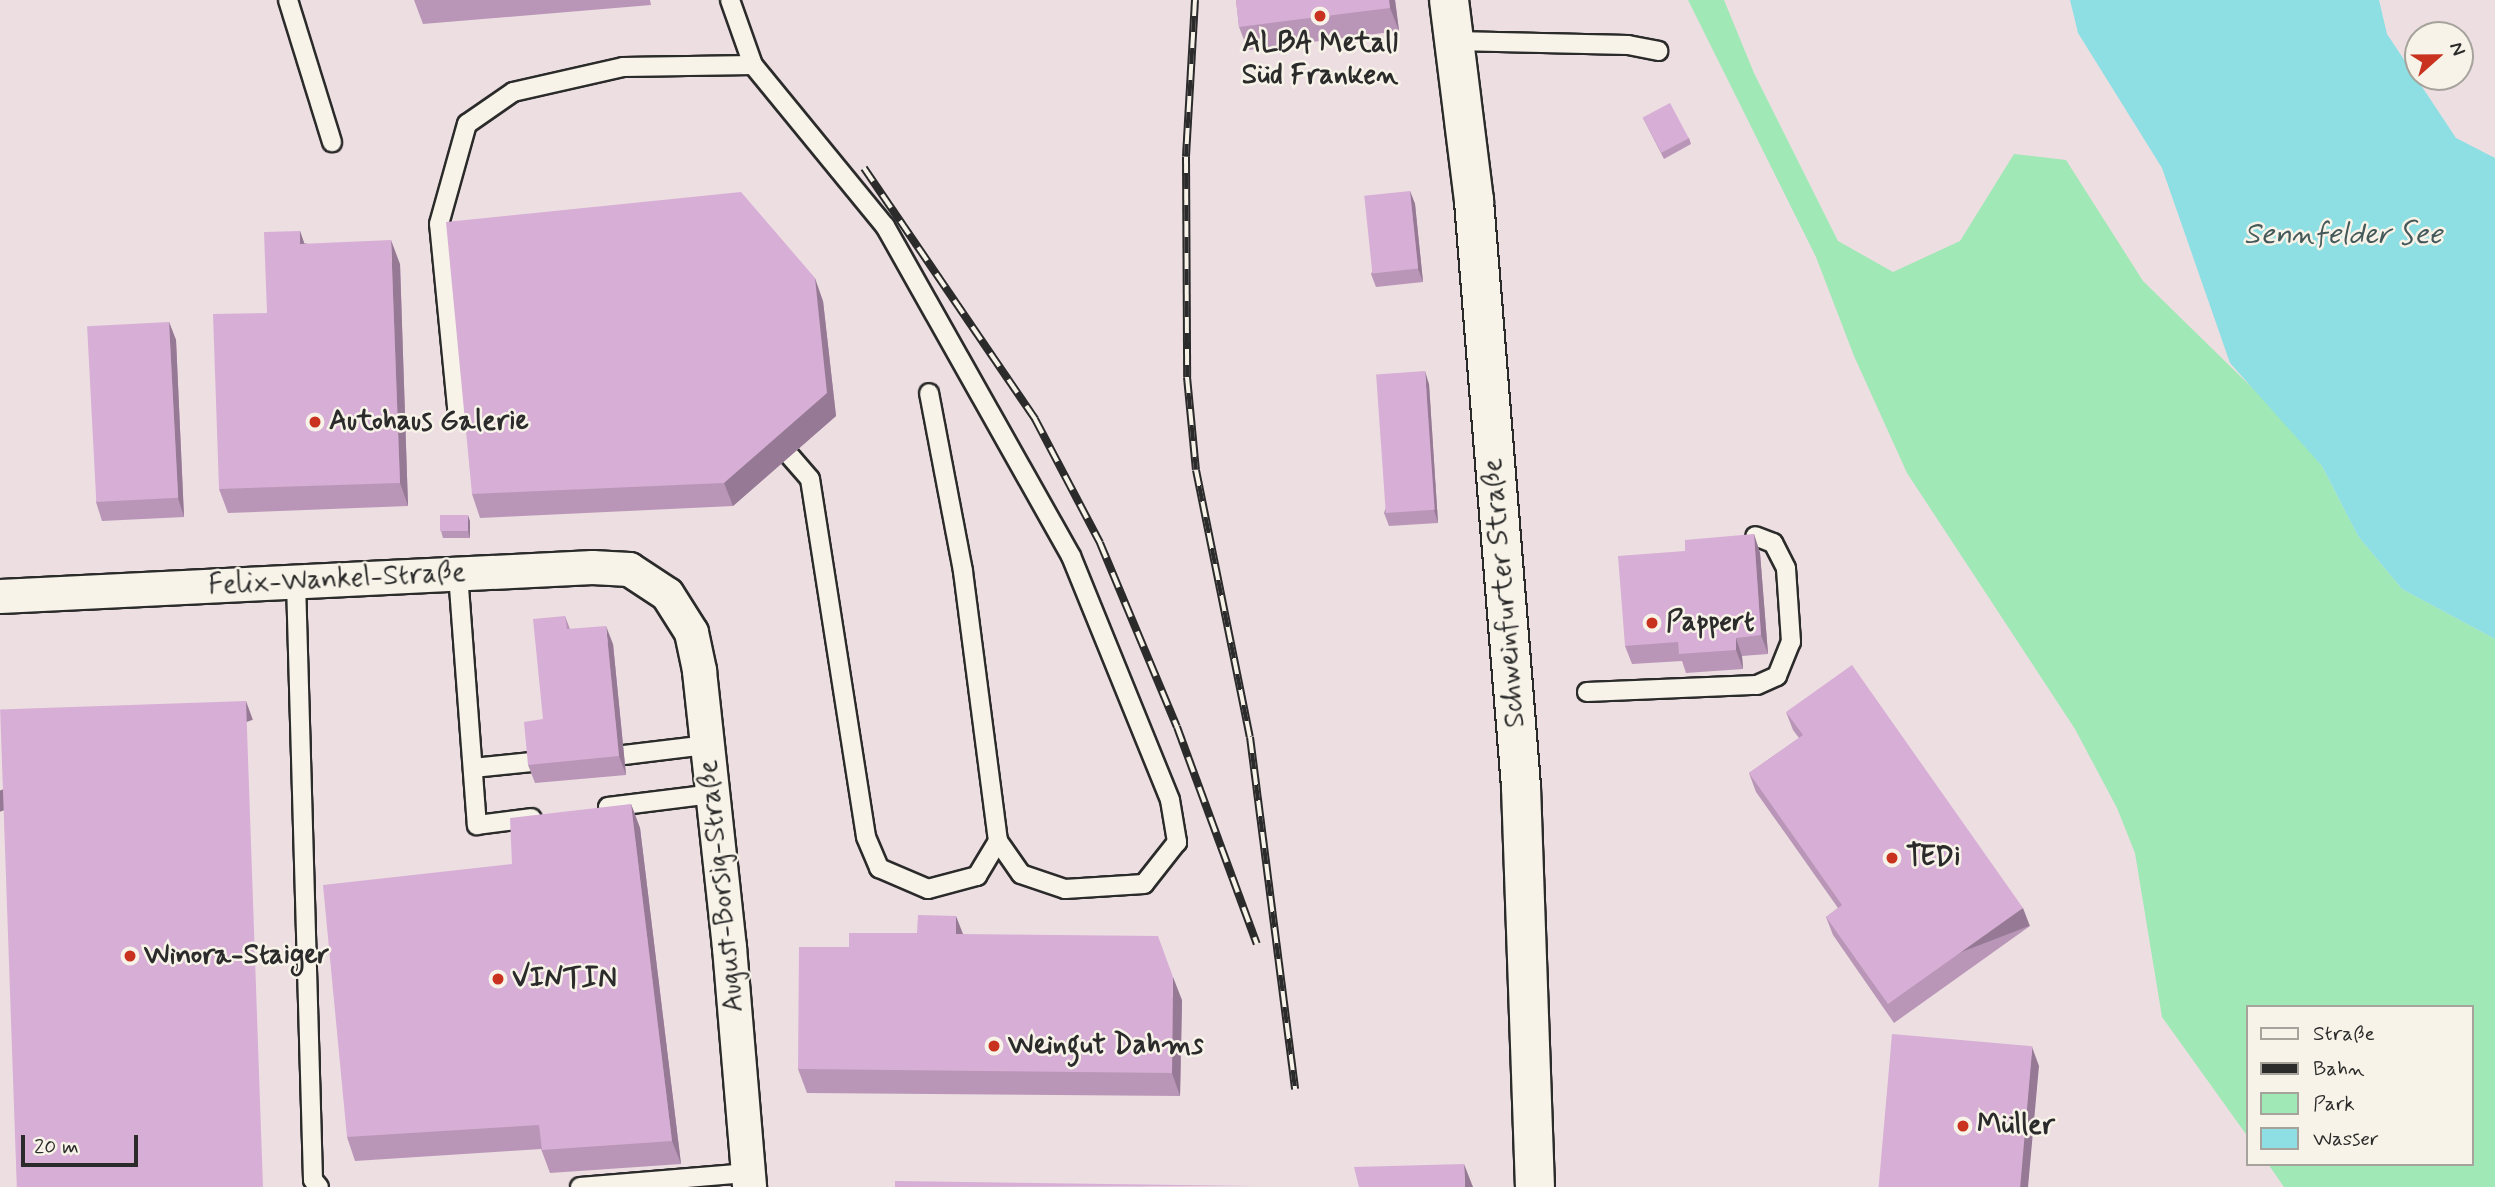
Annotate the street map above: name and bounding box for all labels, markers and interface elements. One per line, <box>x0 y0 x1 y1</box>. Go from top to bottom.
marker: ALBA Metall Süd Franken <box>1312 8 1328 24</box>
north arrow <box>2404 21 2474 91</box>
place label: ALBA Metall Süd Franken <box>1243 27 1397 93</box>
text: N <box>2443 39 2471 59</box>
water label: Sennfelder See <box>2243 217 2443 253</box>
place label: Autohaus Galerie <box>329 405 525 439</box>
marker: Autohaus Galerie <box>307 414 323 430</box>
street label: Schweinfurter Straße <box>1477 459 1533 727</box>
street label: Felix-Wankel-Straße <box>208 556 466 604</box>
place label: Pappert <box>1666 606 1754 640</box>
marker: Pappert <box>1644 615 1660 631</box>
street label: August-Borsig-Straße <box>692 758 752 1014</box>
place label: TEDi <box>1906 841 1961 875</box>
marker: TEDi <box>1884 850 1900 866</box>
place label: Winora-Staiger <box>144 939 329 973</box>
marker: Winora-Staiger <box>122 948 138 964</box>
place label: VINTIN <box>512 962 617 996</box>
marker: VINTIN <box>490 971 506 987</box>
legend <box>2246 1005 2474 1166</box>
text: Straße <box>2313 1020 2375 1048</box>
place label: Weingut Dahms <box>1008 1029 1204 1063</box>
marker: Weingut Dahms <box>986 1038 1002 1054</box>
text: Bahn <box>2313 1055 2365 1083</box>
text: Park <box>2313 1090 2355 1118</box>
place label: Müller <box>1977 1109 2055 1143</box>
marker: Müller <box>1955 1118 1971 1134</box>
scale bar <box>24 1120 142 1164</box>
text: Wasser <box>2313 1125 2379 1153</box>
text: 20 m <box>34 1133 79 1161</box>

